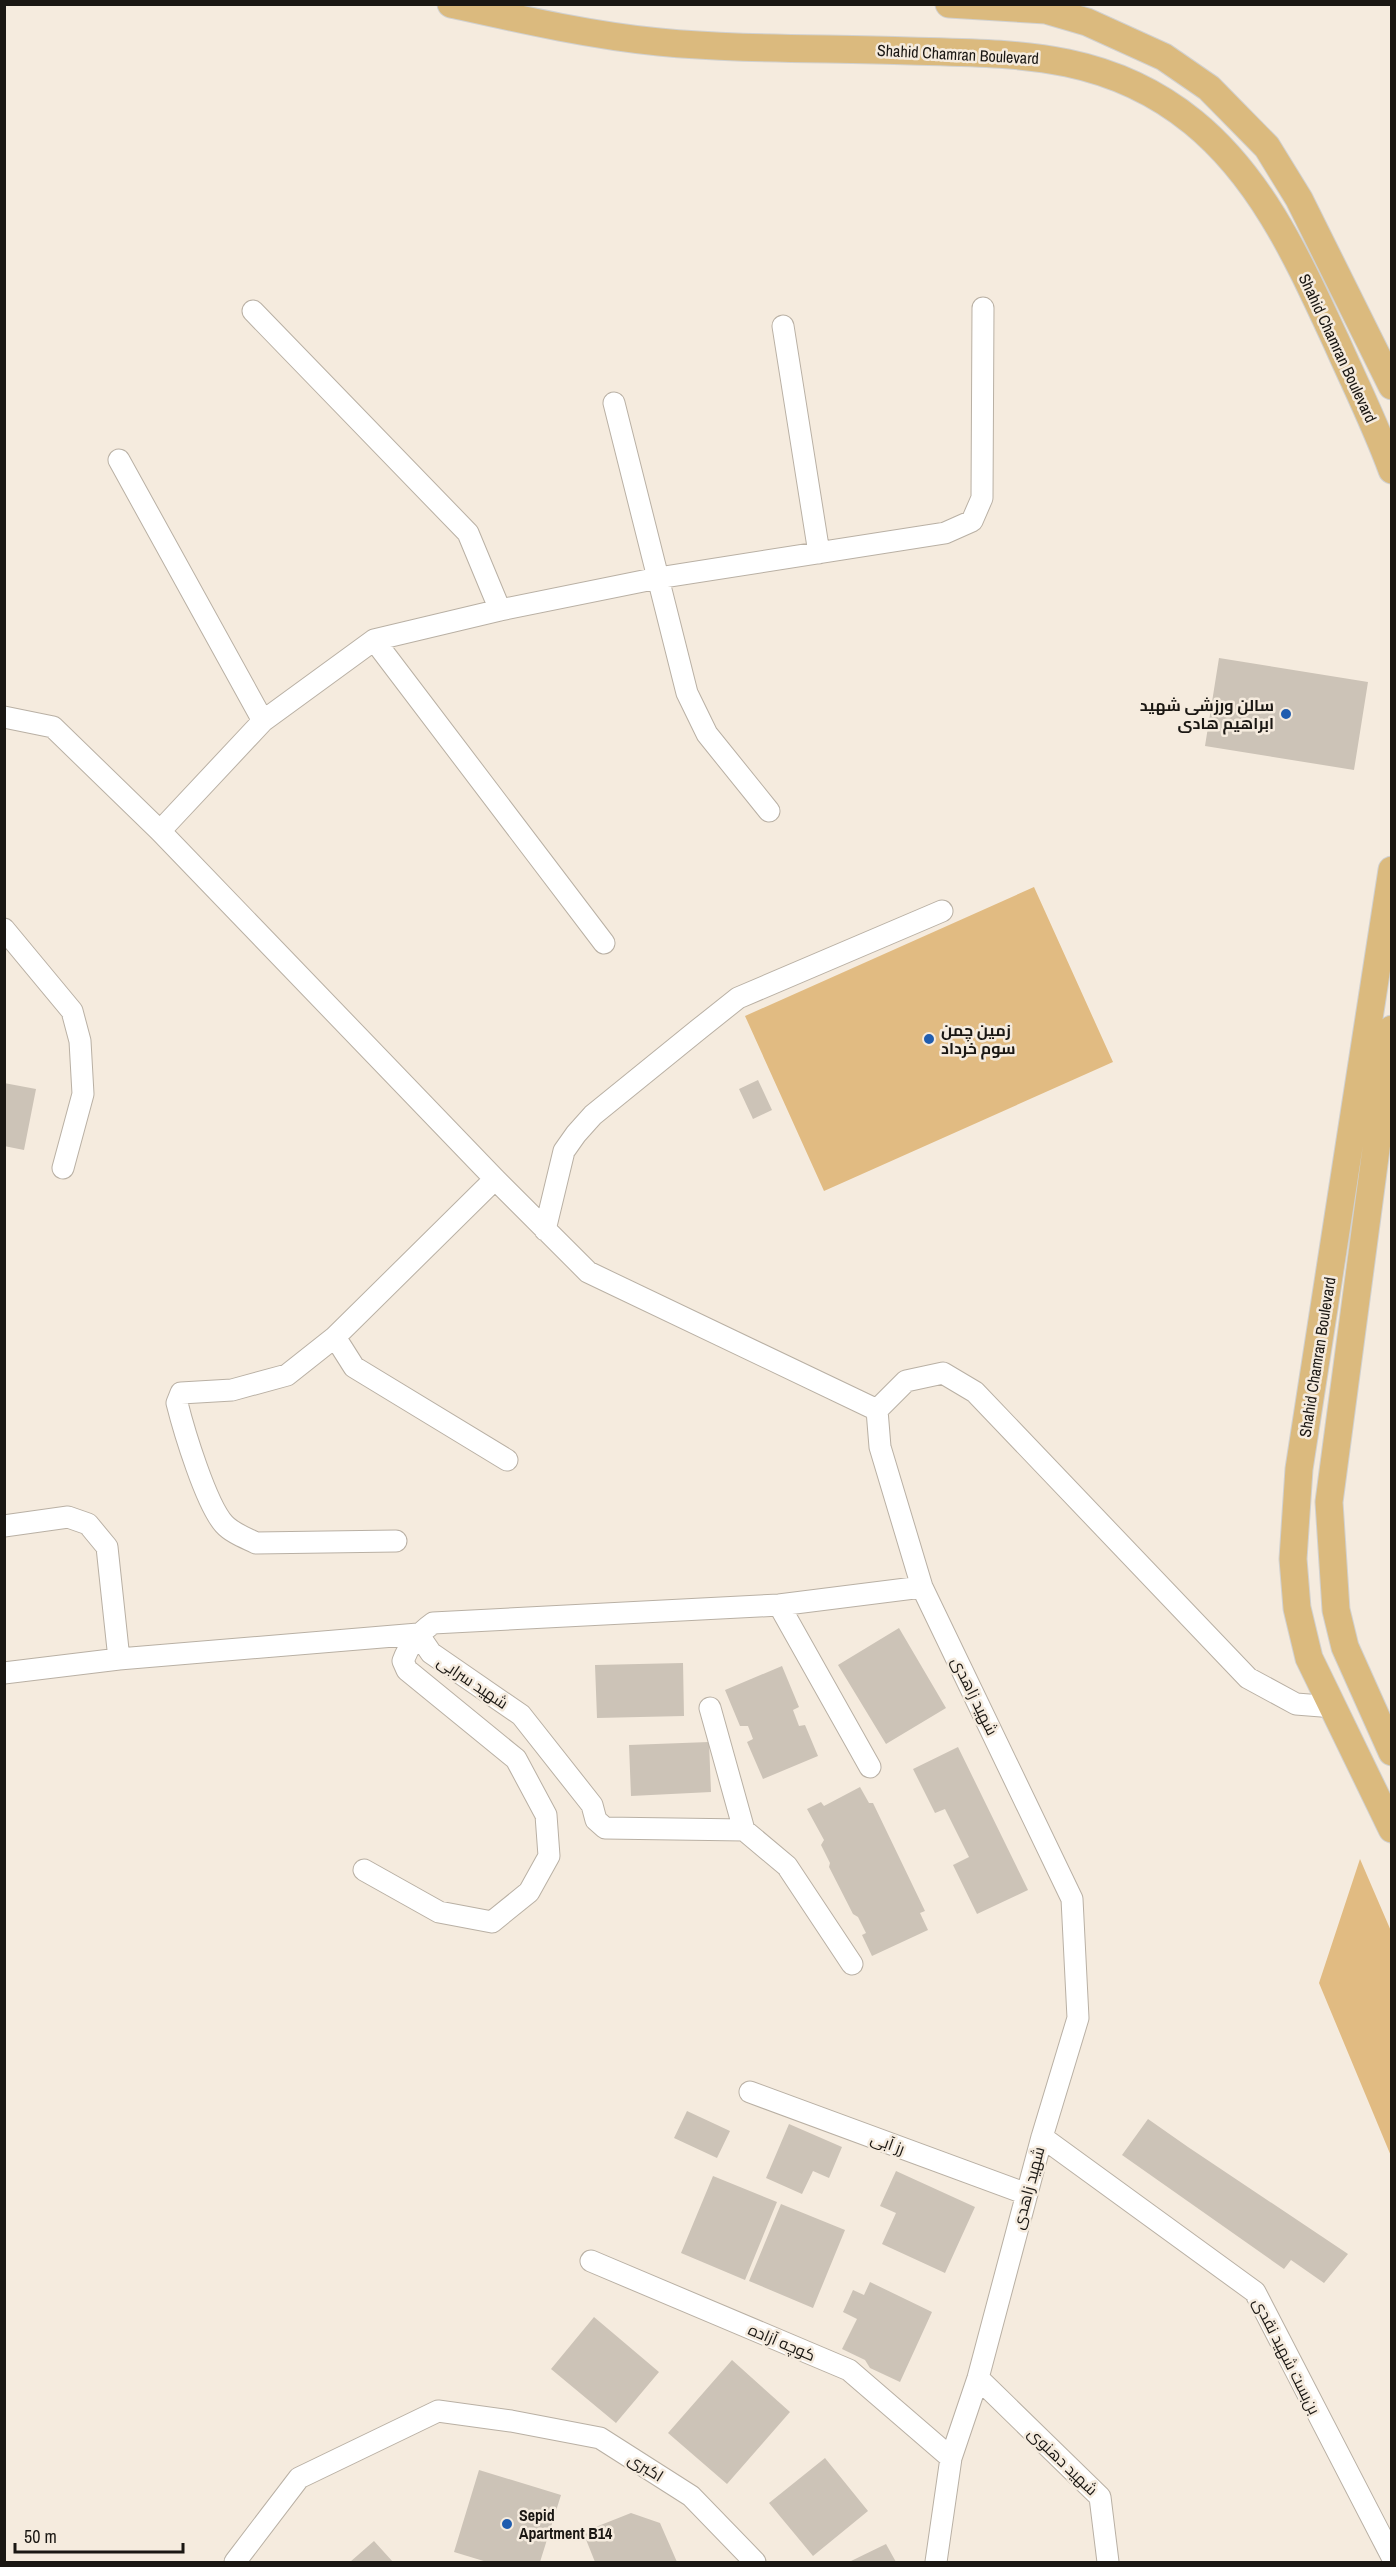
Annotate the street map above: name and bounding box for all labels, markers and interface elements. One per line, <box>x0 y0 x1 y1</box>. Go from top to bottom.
street label: Shahid Chamran Boulevard <box>877 39 1039 69</box>
street label: Shahid Chamran Boulevard <box>1294 270 1382 426</box>
place label: سالن ورزشی شهید ابراهیم هادی <box>1140 694 1274 735</box>
marker: سالن ورزشی شهید ابراهیم هادی <box>1279 707 1293 721</box>
place label: زمین چمن سوم خرداد <box>941 1019 1016 1060</box>
marker: زمین چمن سوم خرداد <box>922 1032 936 1046</box>
street label: Shahid Chamran Boulevard <box>1293 1275 1341 1439</box>
street label: شهید سرابی <box>433 1650 513 1714</box>
street label: شهید زاهدی <box>947 1653 1003 1739</box>
street label: رز آبی <box>868 2127 908 2159</box>
street label: شهید زاهدی <box>1006 2144 1050 2232</box>
street label: بن‌بست شهید نقدی <box>1248 2294 1326 2418</box>
street label: کوچه آزاده <box>745 2318 819 2367</box>
street label: شهید دهنوی <box>1023 2422 1103 2500</box>
street label: اکبری <box>624 2448 668 2486</box>
place label: Sepid Apartment B14 <box>519 2504 613 2544</box>
scale bar <box>15 2516 183 2554</box>
marker: Sepid Apartment B14 <box>500 2517 514 2531</box>
text: 50 m <box>24 2524 57 2549</box>

